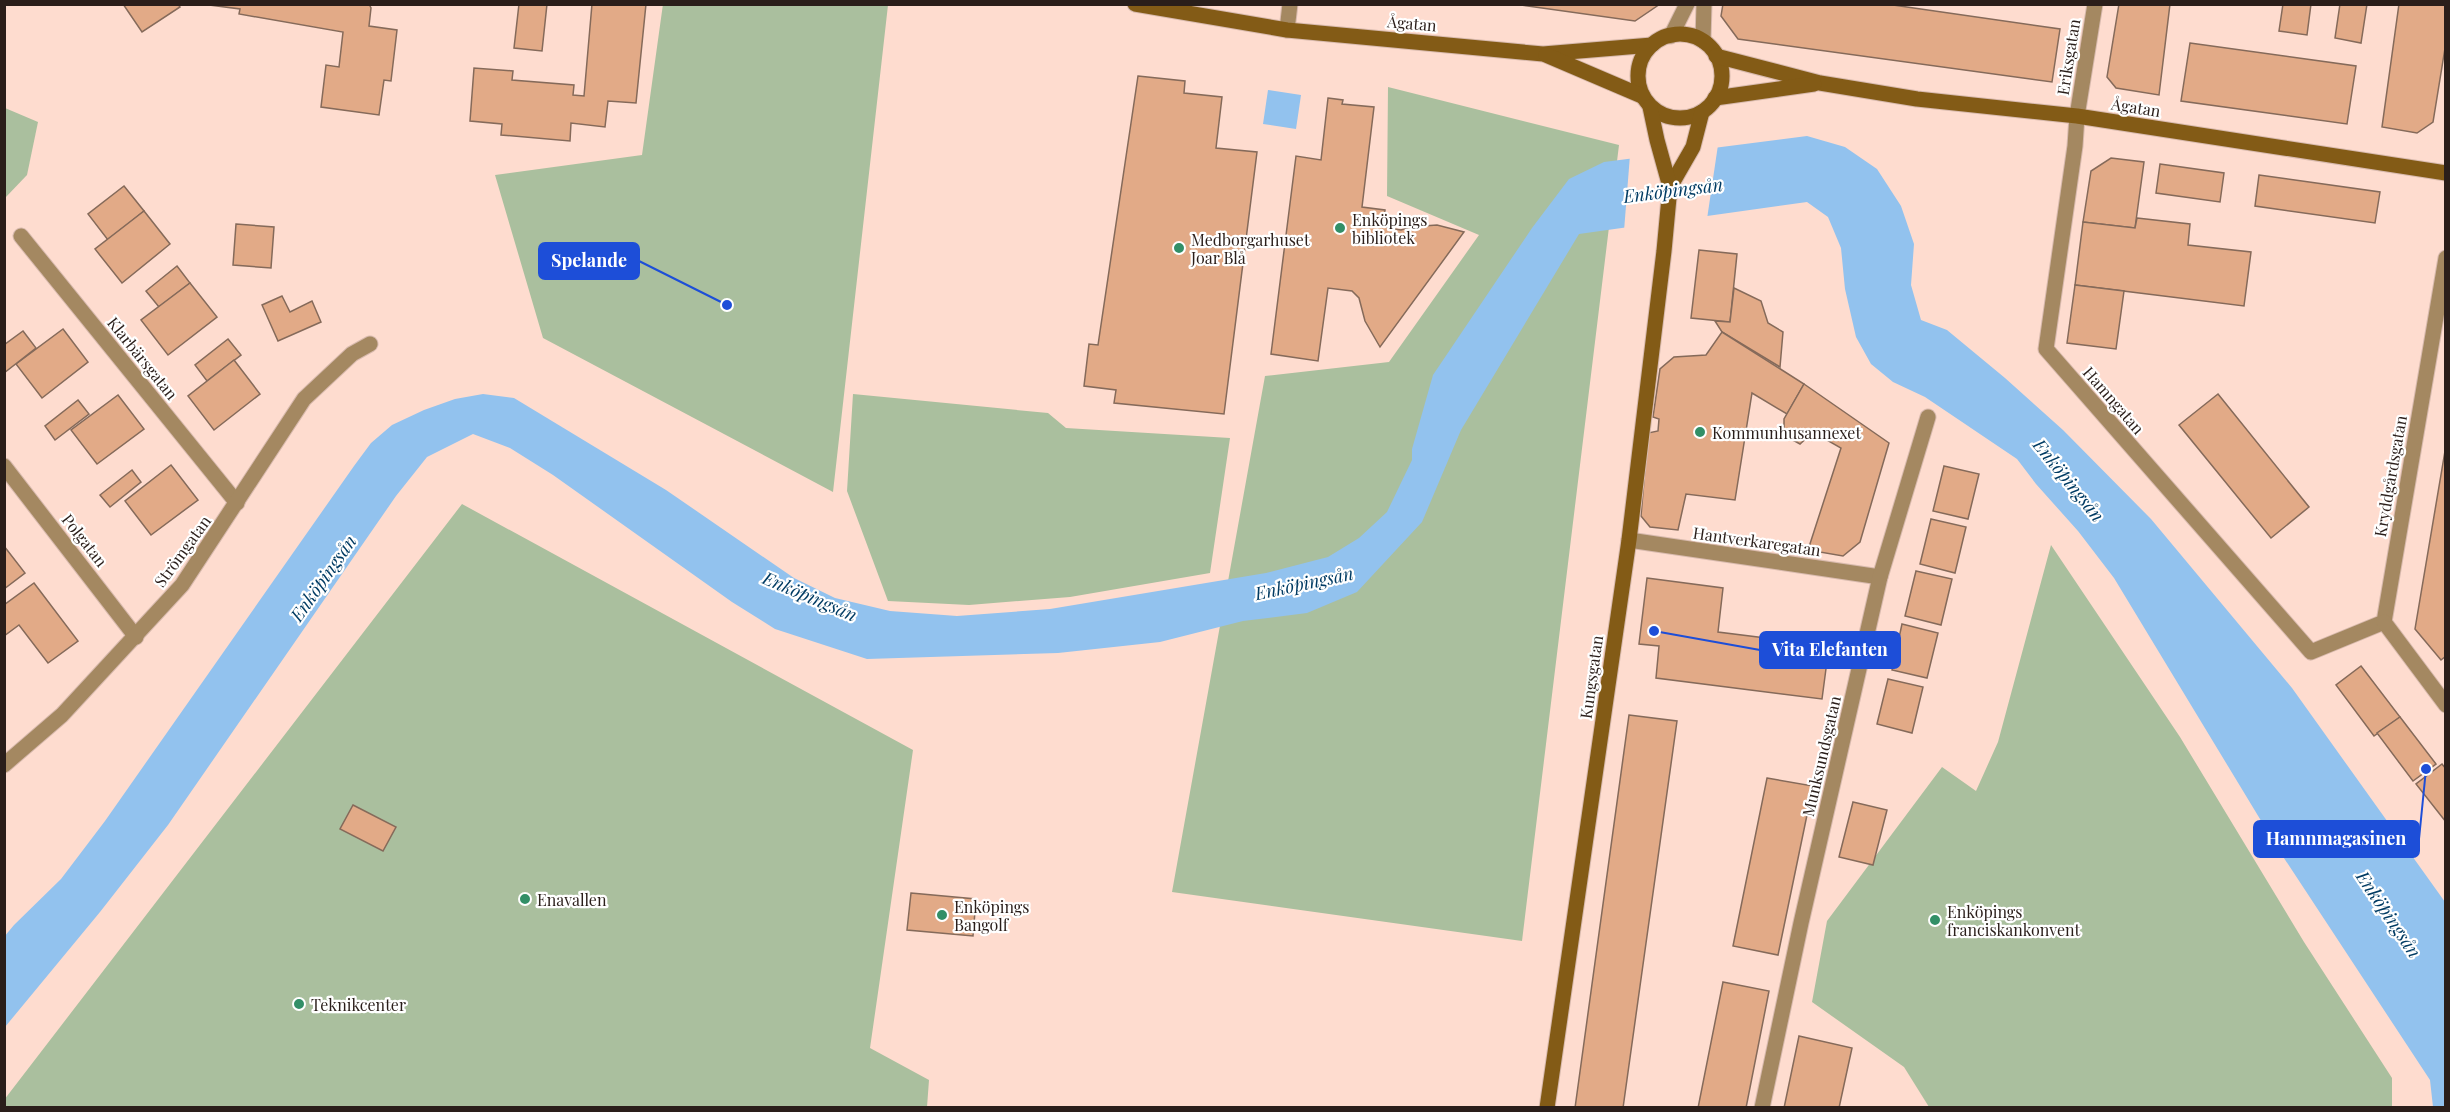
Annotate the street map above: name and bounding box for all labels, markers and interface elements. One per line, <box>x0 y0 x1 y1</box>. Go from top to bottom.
street label: Ågatan <box>1385 10 1438 36</box>
street label: Eriksgatan <box>2052 17 2084 97</box>
street label: Ågatan <box>2109 93 2163 121</box>
water label: Enköpingsån <box>1621 172 1724 208</box>
place label: Enköpings bibliotek <box>1352 209 1427 248</box>
marker: Enköpings bibliotek <box>1333 221 1347 235</box>
place label: Medborgarhuset Joar Blå <box>1190 229 1310 268</box>
marker: Medborgarhuset Joar Blå <box>1172 241 1186 255</box>
callout: Spelande <box>539 243 639 279</box>
text: Spelande <box>551 248 627 272</box>
street label: Klarbärsgatan <box>103 312 183 404</box>
street label: Hamngatan <box>2079 362 2149 439</box>
street label: Kryddgårdsgatan <box>2369 413 2411 538</box>
place label: Kommunhusannexet <box>1712 422 1861 443</box>
marker: Kommunhusannexet <box>1693 425 1707 439</box>
water label: Enköpingsån <box>2028 433 2110 526</box>
street label: Polgatan <box>58 509 113 571</box>
street label: Strömgatan <box>149 511 215 591</box>
street label: Hantverkaregatan <box>1692 522 1823 560</box>
water label: Enköpingsån <box>284 530 362 627</box>
water label: Enköpingsån <box>1252 561 1355 605</box>
water label: Enköpingsån <box>758 565 861 627</box>
callout: Vita Elefanten <box>1760 632 1900 668</box>
street label: Kungsgatan <box>1575 633 1607 720</box>
text: Vita Elefanten <box>1771 637 1888 661</box>
street label: Munksundsgatan <box>1797 693 1845 818</box>
callout: Hamnmagasinen <box>2254 821 2419 857</box>
text: Hamnmagasinen <box>2266 826 2406 850</box>
water label: Enköpingsån <box>2351 865 2427 962</box>
place label: Enavallen <box>537 889 607 910</box>
marker: Enavallen <box>518 892 532 906</box>
place label: Enköpings Bangolf <box>954 896 1029 935</box>
place label: Enköpings franciskankonvent <box>1947 901 2081 940</box>
marker: Enköpings Bangolf <box>935 908 949 922</box>
marker: Enköpings franciskankonvent <box>1928 913 1942 927</box>
place label: Teknikcenter <box>311 994 406 1015</box>
marker: Teknikcenter <box>292 997 306 1011</box>

